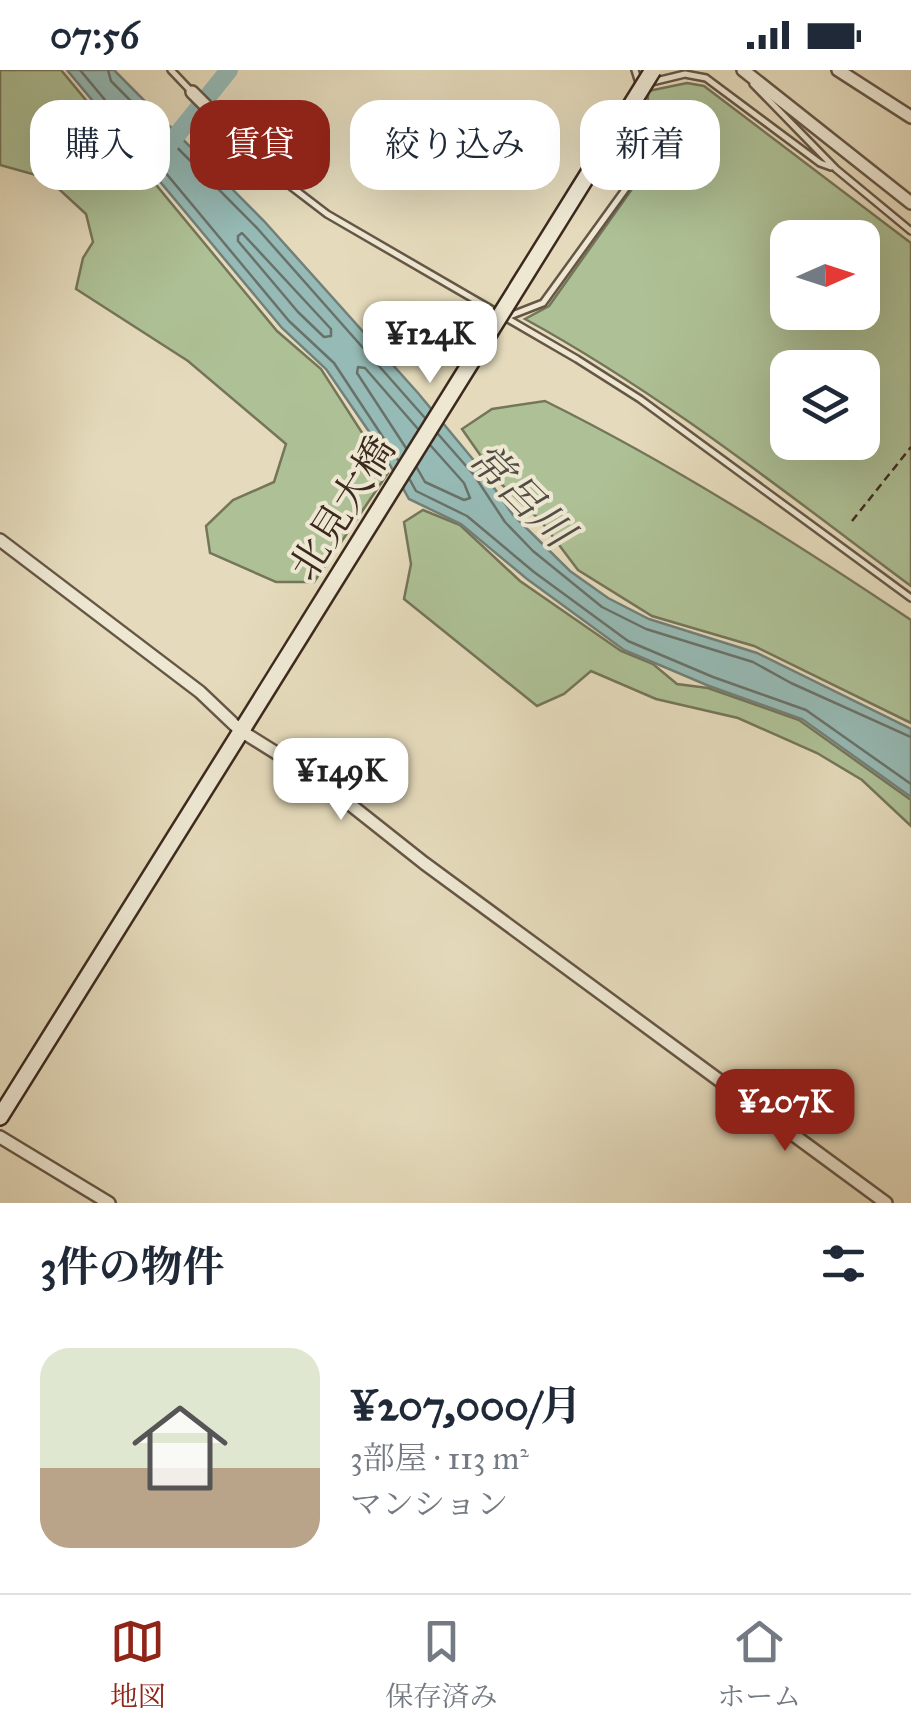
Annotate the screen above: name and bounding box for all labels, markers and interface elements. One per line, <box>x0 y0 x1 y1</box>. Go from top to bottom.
text: 07:56 <box>50 12 139 58</box>
chip: 購入 <box>30 100 170 190</box>
chip: 賃貸 <box>190 100 330 190</box>
chip: 絞り込み <box>350 100 560 190</box>
chip: 新着 <box>580 100 720 190</box>
north arrow <box>770 220 880 330</box>
map controls <box>770 220 880 460</box>
pin: ¥124K <box>360 301 500 386</box>
text: ¥124K <box>385 314 475 353</box>
button: layers <box>770 350 880 460</box>
street label: 北見大橋 <box>279 427 405 589</box>
water label: 常呂川 <box>458 432 587 561</box>
pin: ¥149K <box>271 738 411 823</box>
text: ¥149K <box>295 751 387 790</box>
pin: ¥207K <box>715 1069 855 1154</box>
text: ¥207K <box>737 1082 833 1121</box>
icon: filters <box>816 1236 871 1291</box>
text: 3件の物件 <box>40 1241 225 1293</box>
text: ¥207,000/月 <box>350 1380 582 1432</box>
icon: home <box>120 1388 240 1508</box>
text: 3部屋 · 113 m² <box>350 1439 529 1478</box>
text: マンション <box>350 1485 509 1524</box>
tab: 地図 <box>110 1614 166 1714</box>
tab: 保存済み <box>385 1614 497 1714</box>
tab: ホーム <box>717 1614 801 1714</box>

